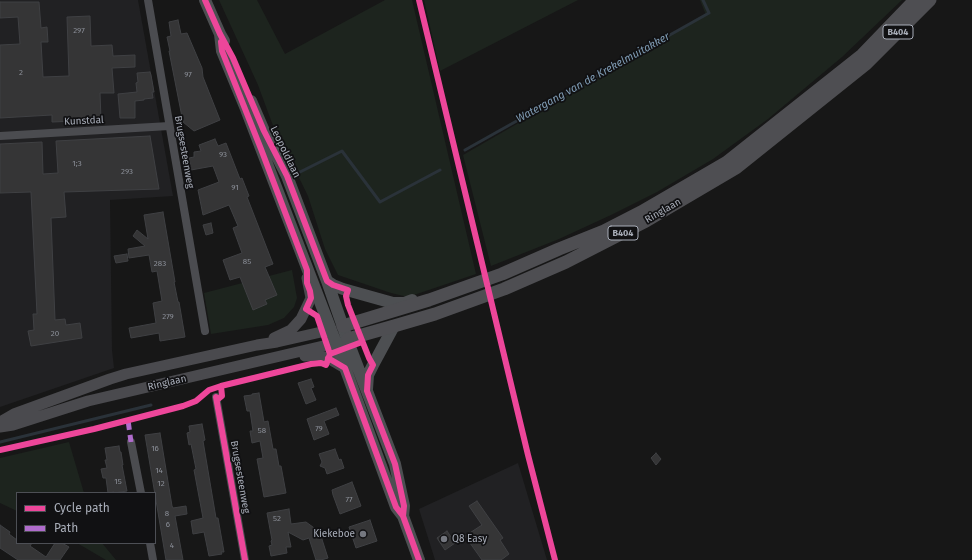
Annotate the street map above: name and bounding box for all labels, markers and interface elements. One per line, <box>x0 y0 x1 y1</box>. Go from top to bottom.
road number: B404 <box>883 25 913 39</box>
house number: 297 <box>73 26 85 36</box>
water label: Watergang van de Krekelmuitakker <box>514 30 672 126</box>
house number: 2 <box>19 68 23 78</box>
house number: 97 <box>184 70 192 80</box>
street label: Kunstdal <box>64 114 104 128</box>
street label: Brugsesteenweg <box>172 115 196 189</box>
street label: Leopoldlaan <box>267 124 303 180</box>
house number: 93 <box>219 150 227 160</box>
house number: 1;3 <box>72 159 82 169</box>
house number: 293 <box>121 167 133 177</box>
house number: 91 <box>231 183 239 193</box>
street label: Ringlaan <box>643 196 683 226</box>
road number: B404 <box>608 226 638 240</box>
house number: 85 <box>243 257 251 267</box>
house number: 283 <box>154 259 166 269</box>
house number: 279 <box>162 312 174 322</box>
house number: 20 <box>51 329 59 339</box>
street label: Ringlaan <box>146 373 188 393</box>
house number: 79 <box>315 424 323 434</box>
house number: 58 <box>258 426 266 436</box>
street label: Brugsesteenweg <box>228 440 252 514</box>
house number: 16 <box>151 444 159 454</box>
house number: 14 <box>155 466 163 476</box>
house number: 15 <box>114 477 122 487</box>
house number: 12 <box>157 479 165 489</box>
legend <box>16 492 156 544</box>
house number: 77 <box>345 495 353 505</box>
text: Cycle path <box>54 501 110 515</box>
house number: 8 <box>165 509 169 519</box>
house number: 52 <box>273 514 281 524</box>
house number: 6 <box>166 520 170 530</box>
text: Path <box>54 521 78 535</box>
place label: Kiekeboe <box>313 528 355 540</box>
marker: Kiekeboe <box>358 529 368 539</box>
place label: Q8 Easy <box>452 533 487 545</box>
marker: Q8 Easy <box>439 534 449 544</box>
house number: 4 <box>170 541 174 551</box>

